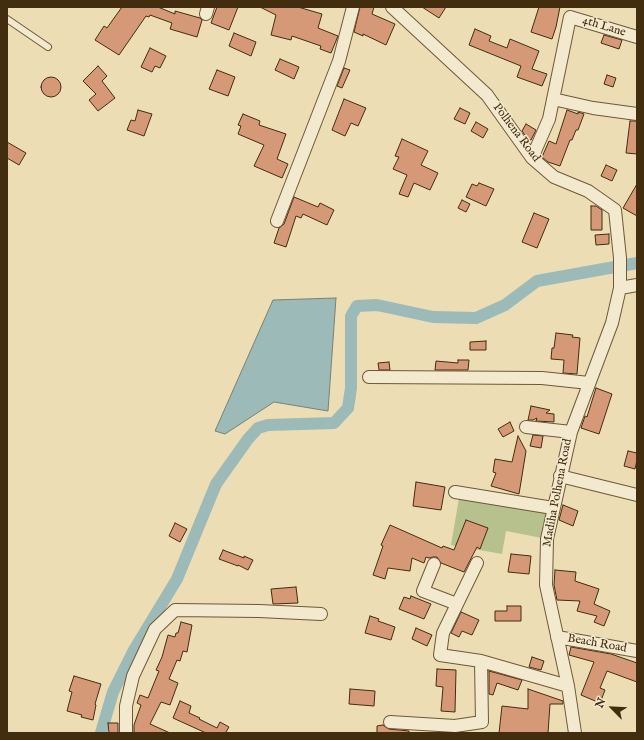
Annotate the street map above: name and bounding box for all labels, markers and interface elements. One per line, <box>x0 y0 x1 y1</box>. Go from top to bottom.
street label: 4th Lane <box>581 14 627 40</box>
street label: Polhena Road <box>489 101 543 165</box>
street label: Madiha Polhena Road <box>540 438 576 548</box>
street label: Beach Road <box>566 632 628 656</box>
north arrow <box>592 688 632 728</box>
text: N <box>593 696 609 710</box>

